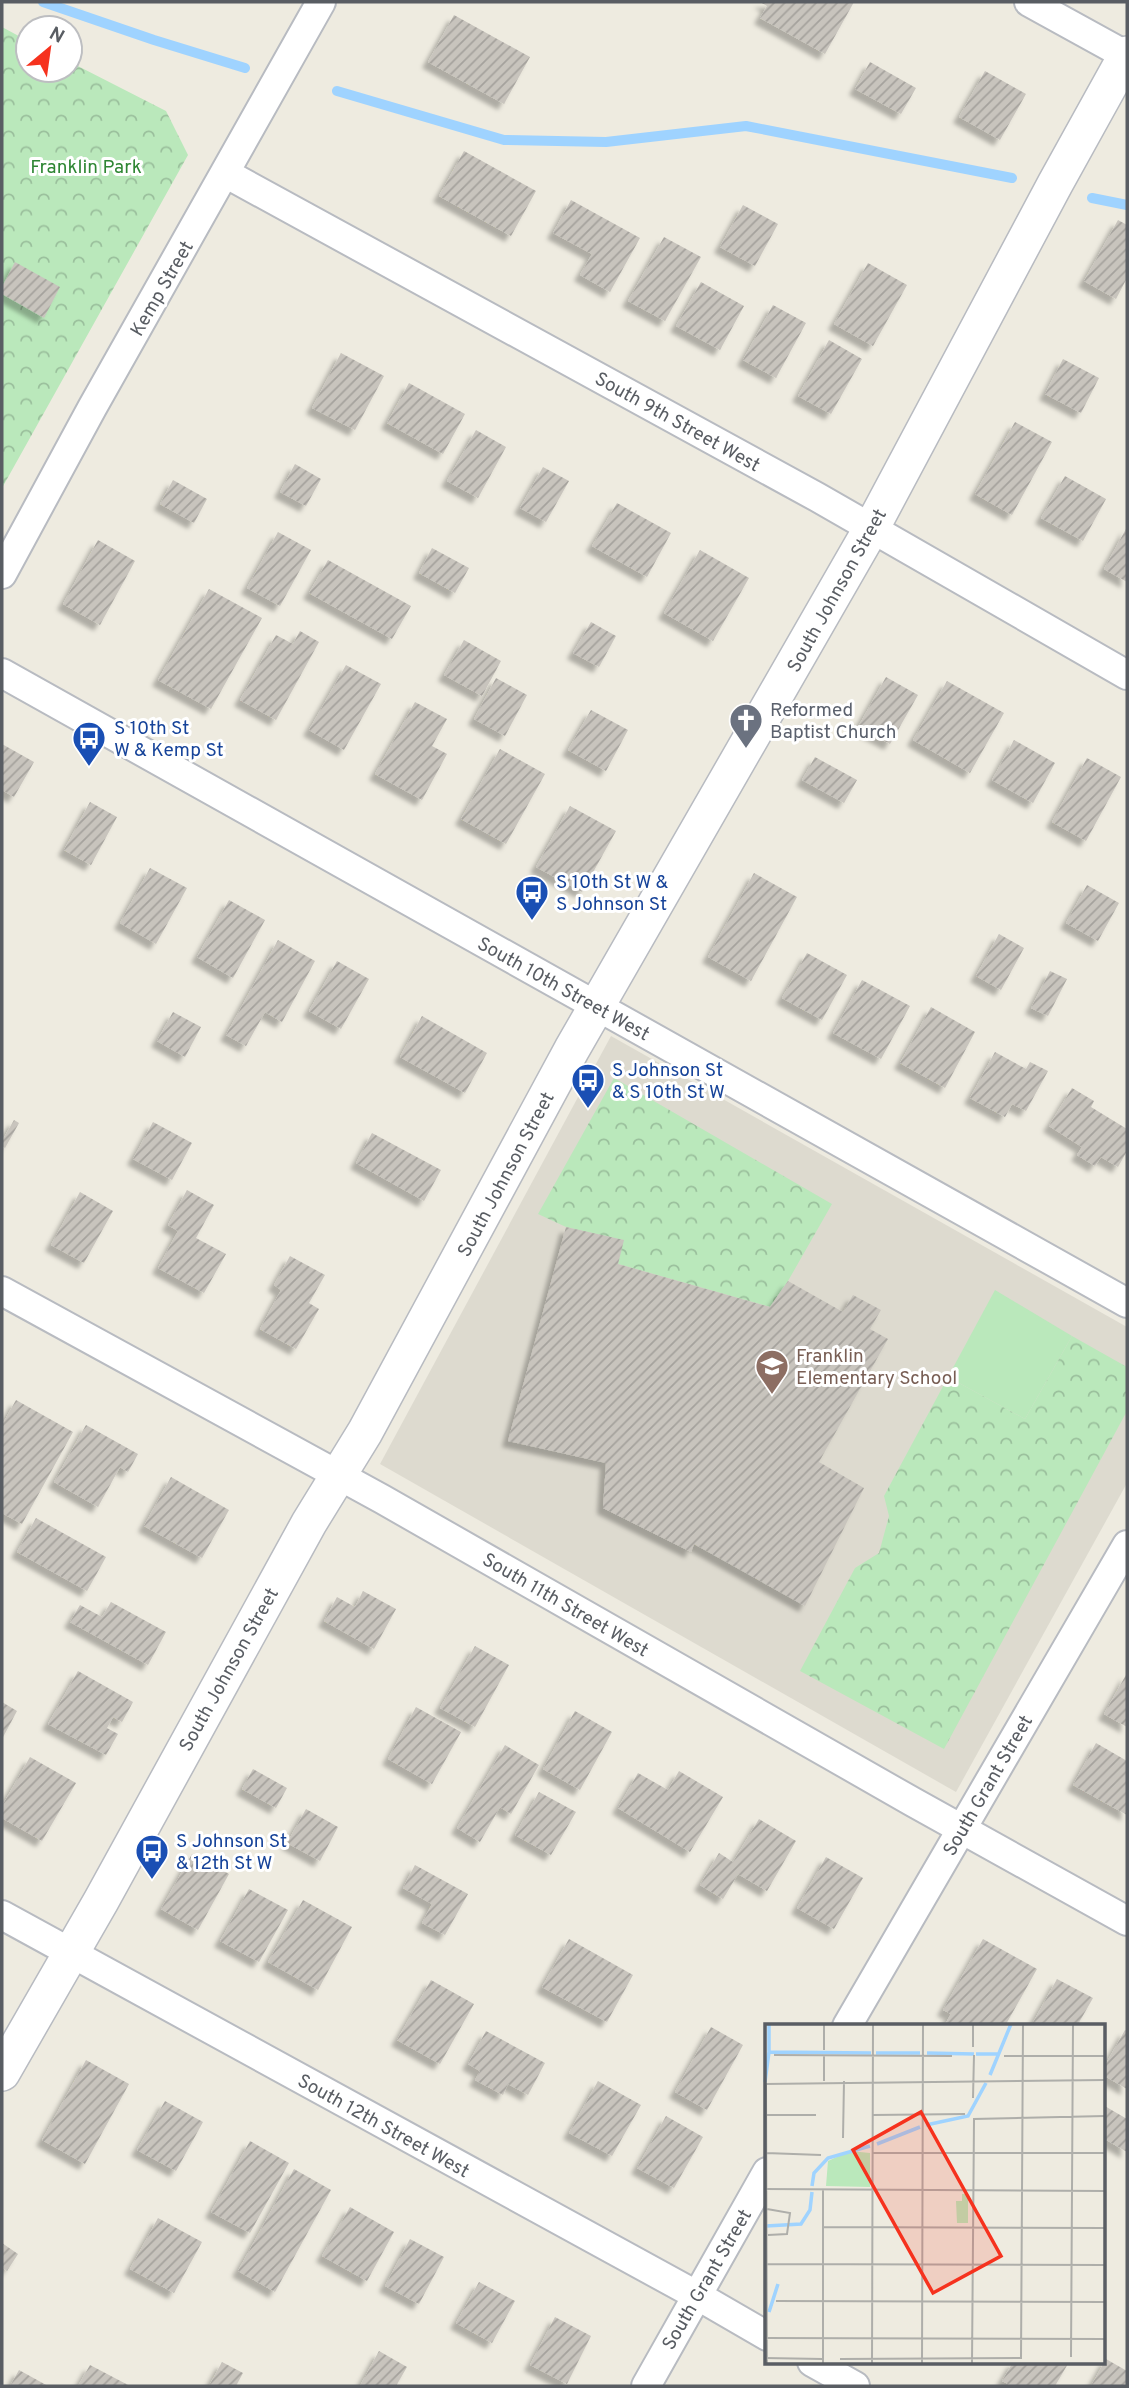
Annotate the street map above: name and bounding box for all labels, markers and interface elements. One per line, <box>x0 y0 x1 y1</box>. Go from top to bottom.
north arrow <box>14 14 84 84</box>
text: N <box>44 22 68 50</box>
park label: Franklin Park <box>30 156 142 180</box>
street label: Kemp Street <box>126 237 200 341</box>
street label: South 9th Street West <box>590 367 764 478</box>
street label: South Johnson Street <box>783 505 893 677</box>
place label: Reformed Baptist Church <box>770 699 896 745</box>
church icon: Reformed Baptist Church <box>727 701 765 750</box>
place label: S 10th St W & Kemp St <box>114 717 224 763</box>
bus stop icon: S 10th St W & Kemp St <box>70 719 108 768</box>
place label: S 10th St W & S Johnson St <box>556 871 669 917</box>
bus stop icon: S 10th St W & S Johnson St <box>513 873 551 922</box>
street label: South 10th Street West <box>473 932 653 1047</box>
place label: S Johnson St & S 10th St W <box>612 1059 725 1105</box>
bus stop icon: S Johnson St & S 10th St W <box>569 1061 607 1110</box>
street label: South Johnson Street <box>453 1088 560 1262</box>
place label: Franklin Elementary School <box>796 1345 957 1391</box>
school or university icon: Franklin Elementary School <box>753 1347 791 1396</box>
street label: South 11th Street West <box>477 1548 653 1663</box>
street label: South Johnson Street <box>175 1584 285 1756</box>
street label: South Grant Street <box>939 1711 1039 1861</box>
place label: S Johnson St & 12th St W <box>176 1830 287 1876</box>
bus stop icon: S Johnson St & 12th St W <box>133 1832 171 1881</box>
inset map <box>765 2024 1104 2364</box>
street label: South 12th Street West <box>293 2069 473 2184</box>
street label: South Grant Street <box>658 2205 758 2355</box>

